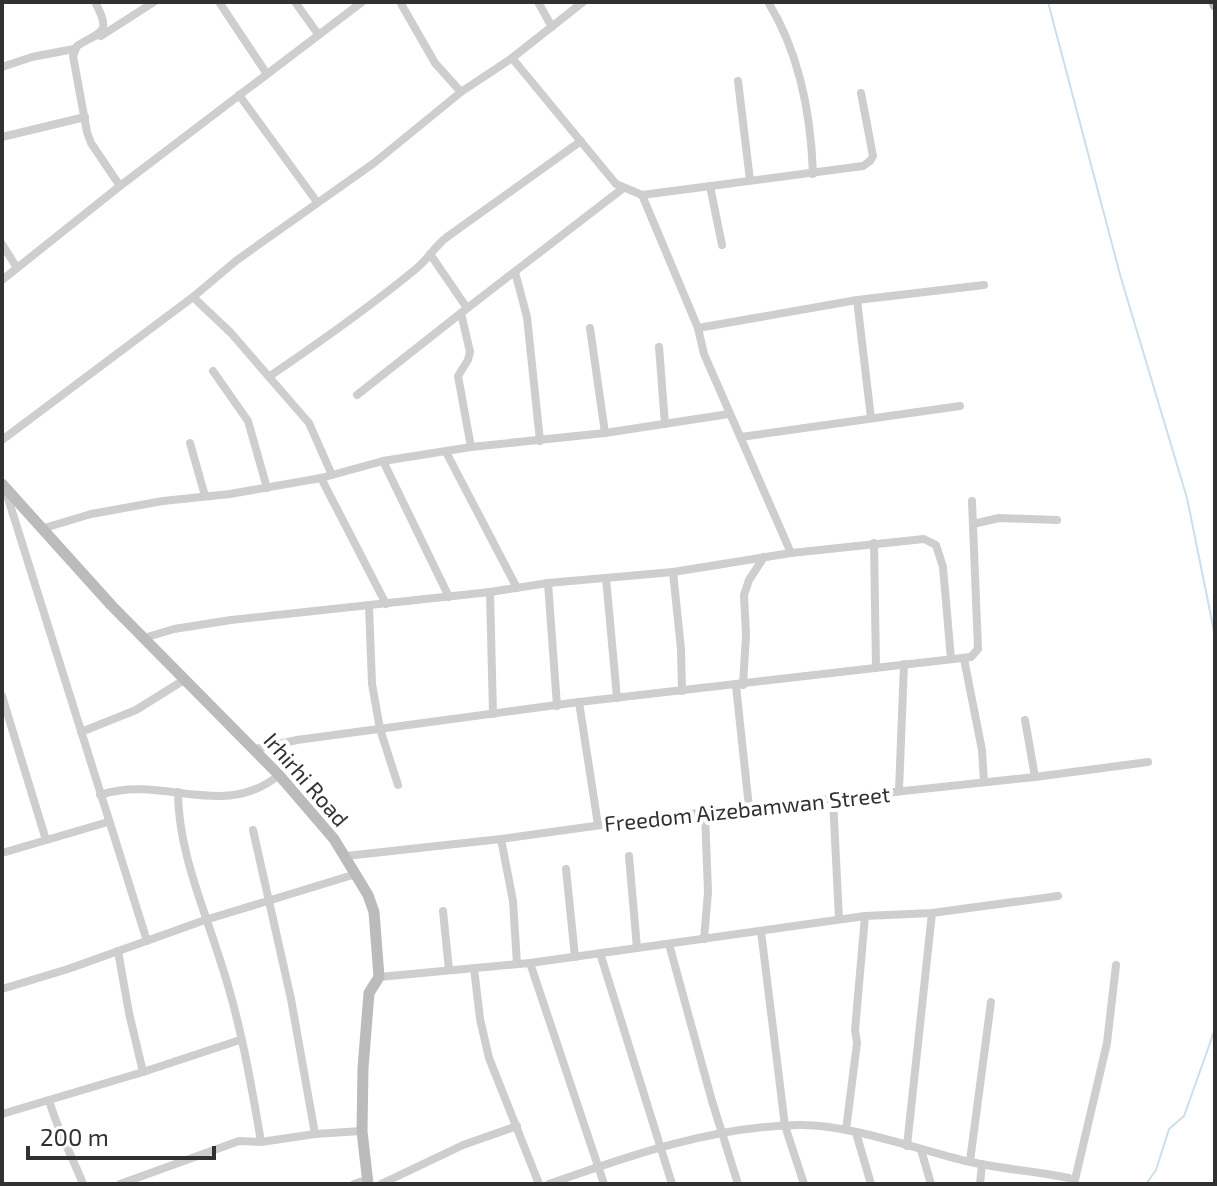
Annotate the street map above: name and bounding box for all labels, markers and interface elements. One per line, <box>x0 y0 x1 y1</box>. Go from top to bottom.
street label: Irhirhi Road <box>259 727 355 831</box>
street label: Freedom Aizebamwan Street <box>603 780 891 836</box>
scale bar <box>28 1110 214 1160</box>
text: 200 m <box>40 1122 109 1151</box>

